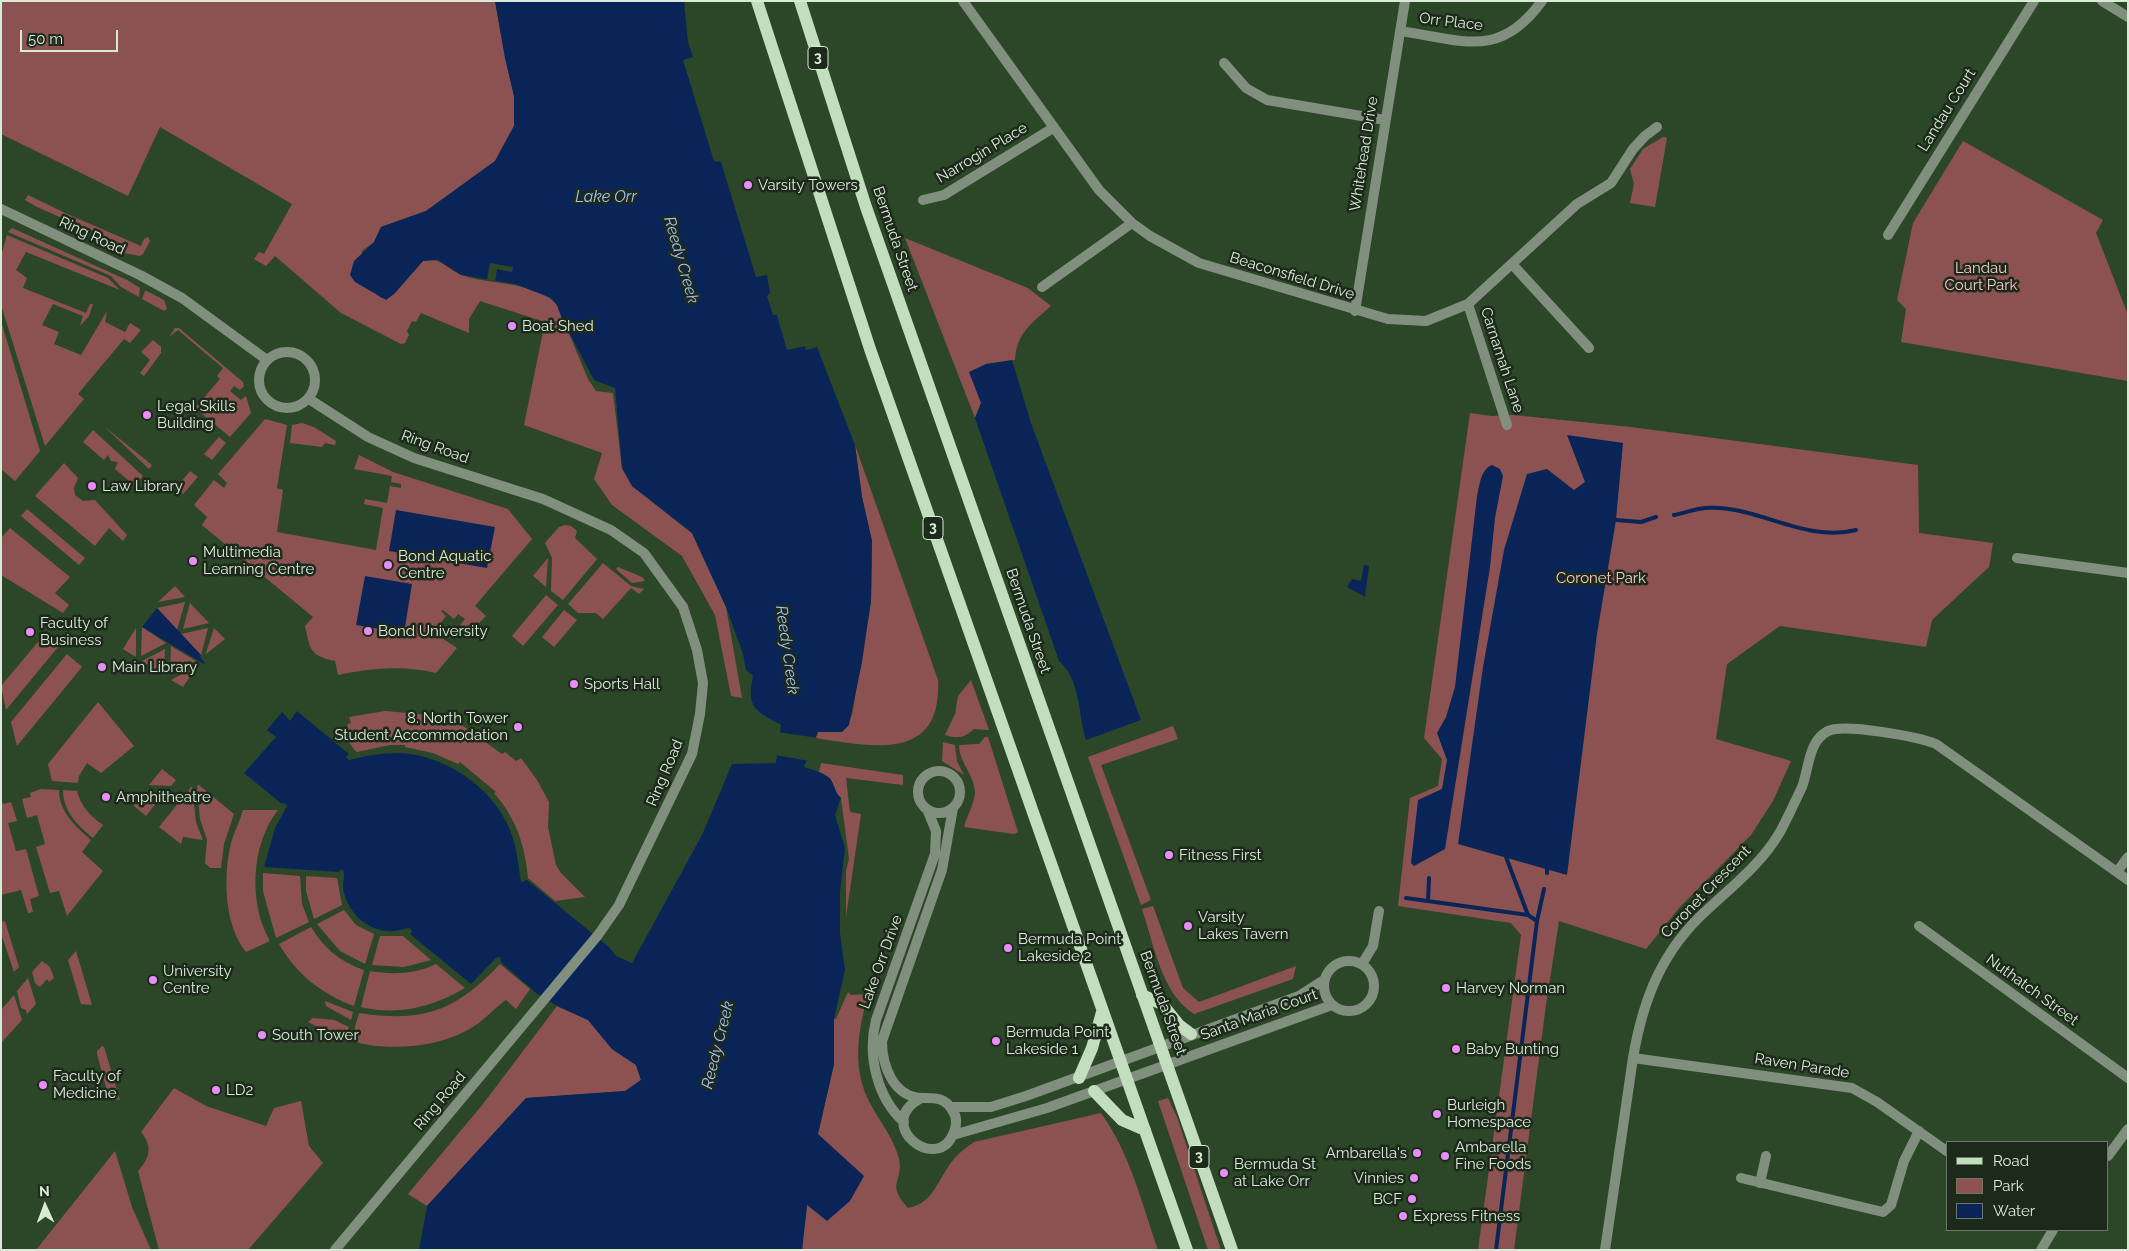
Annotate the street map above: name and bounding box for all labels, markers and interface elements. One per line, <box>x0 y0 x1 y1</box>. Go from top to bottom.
street label: Orr Place <box>1418 9 1484 35</box>
scale bar <box>22 20 120 52</box>
text: 50 m <box>28 30 63 48</box>
road number: 3 <box>808 46 828 70</box>
street label: Landau Court <box>1914 65 1980 155</box>
street label: Whitehead Drive <box>1346 95 1382 213</box>
street label: Narrogin Place <box>933 119 1031 187</box>
place label: Varsity Towers <box>758 176 858 194</box>
marker: Varsity Towers <box>742 179 754 191</box>
street label: Bermuda Street <box>869 184 921 294</box>
water label: Lake Orr <box>575 187 637 207</box>
street label: Ring Road <box>56 213 128 259</box>
water label: Reedy Creek <box>659 214 703 306</box>
street label: Beaconsfield Drive <box>1227 248 1357 304</box>
park label: Landau Court Park <box>1945 259 2017 294</box>
street label: Carnamah Lane <box>1476 305 1528 415</box>
place label: Boat Shed <box>522 317 594 335</box>
marker: Boat Shed <box>506 320 518 332</box>
place label: Legal Skills Building <box>157 397 235 432</box>
marker: Legal Skills Building <box>141 409 153 421</box>
street label: Ring Road <box>399 426 471 468</box>
place label: Law Library <box>102 477 183 495</box>
marker: Law Library <box>86 480 98 492</box>
road number: 3 <box>923 516 943 540</box>
place label: Multimedia Learning Centre <box>203 543 314 578</box>
place label: Bond Aquatic Centre <box>398 547 492 582</box>
marker: Multimedia Learning Centre <box>187 555 199 567</box>
marker: Bond Aquatic Centre <box>382 559 394 571</box>
street label: Bermuda Street <box>1002 566 1054 676</box>
park label: Coronet Park <box>1556 569 1646 587</box>
water label: Reedy Creek <box>771 604 803 696</box>
place label: Faculty of Business <box>40 614 108 649</box>
place label: Bond University <box>378 622 488 640</box>
marker: Bond University <box>362 625 374 637</box>
marker: Faculty of Business <box>24 626 36 638</box>
place label: Main Library <box>112 658 197 676</box>
marker: Main Library <box>96 661 108 673</box>
place label: Sports Hall <box>584 675 660 693</box>
marker: Sports Hall <box>568 678 580 690</box>
place label: 8. North Tower Student Accommodation <box>334 709 508 744</box>
marker: 8. North Tower Student Accommodation <box>512 721 524 733</box>
street label: Ring Road <box>643 737 687 809</box>
place label: Amphitheatre <box>116 788 211 806</box>
marker: Amphitheatre <box>100 791 112 803</box>
street label: Coronet Crescent <box>1657 842 1755 942</box>
place label: Fitness First <box>1179 846 1262 864</box>
marker: Fitness First <box>1163 849 1175 861</box>
place label: Varsity Lakes Tavern <box>1198 908 1288 943</box>
street label: Lake Orr Drive <box>856 913 906 1011</box>
marker: Varsity Lakes Tavern <box>1182 920 1194 932</box>
place label: Bermuda Point Lakeside 2 <box>1018 930 1121 965</box>
marker: Bermuda Point Lakeside 2 <box>1002 942 1014 954</box>
street label: Bermuda Street <box>1136 948 1190 1058</box>
street label: Nuthatch Street <box>1982 950 2082 1030</box>
place label: University Centre <box>163 962 232 997</box>
marker: University Centre <box>147 974 159 986</box>
place label: Harvey Norman <box>1456 979 1565 997</box>
marker: Harvey Norman <box>1440 982 1452 994</box>
street label: Santa Maria Court <box>1198 985 1320 1045</box>
water label: Reedy Creek <box>698 999 738 1091</box>
place label: Bermuda Point Lakeside 1 <box>1006 1023 1109 1058</box>
place label: South Tower <box>272 1026 359 1044</box>
marker: South Tower <box>256 1029 268 1041</box>
marker: Bermuda Point Lakeside 1 <box>990 1035 1002 1047</box>
place label: Baby Bunting <box>1466 1040 1559 1058</box>
marker: Baby Bunting <box>1450 1043 1462 1055</box>
street label: Raven Parade <box>1753 1050 1851 1082</box>
place label: Faculty of Medicine <box>53 1067 121 1102</box>
street label: Ring Road <box>410 1068 470 1134</box>
marker: Faculty of Medicine <box>37 1079 49 1091</box>
place label: LD2 <box>226 1081 253 1099</box>
marker: LD2 <box>210 1084 222 1096</box>
place label: Burleigh Homespace <box>1447 1096 1531 1131</box>
marker: Burleigh Homespace <box>1431 1108 1443 1120</box>
place label: Ambarella Fine Foods <box>1455 1138 1531 1173</box>
legend <box>1946 1141 2109 1231</box>
place label: Ambarella's <box>1326 1144 1407 1162</box>
road number: 3 <box>1189 1146 1209 1168</box>
marker: Ambarella's <box>1411 1147 1423 1159</box>
marker: Ambarella Fine Foods <box>1439 1150 1451 1162</box>
text: Road <box>1993 1152 2029 1170</box>
place label: Bermuda St at Lake Orr <box>1234 1155 1316 1190</box>
marker: Bermuda St at Lake Orr <box>1218 1167 1230 1179</box>
place label: Vinnies <box>1354 1169 1404 1187</box>
marker: Vinnies <box>1408 1172 1420 1184</box>
text: Park <box>1993 1177 2024 1195</box>
north arrow <box>20 1181 70 1231</box>
text: N <box>39 1183 50 1199</box>
place label: BCF <box>1373 1190 1402 1208</box>
marker: BCF <box>1406 1193 1418 1205</box>
text: Water <box>1993 1202 2035 1220</box>
place label: Express Fitness <box>1413 1207 1520 1225</box>
marker: Express Fitness <box>1397 1210 1409 1222</box>

